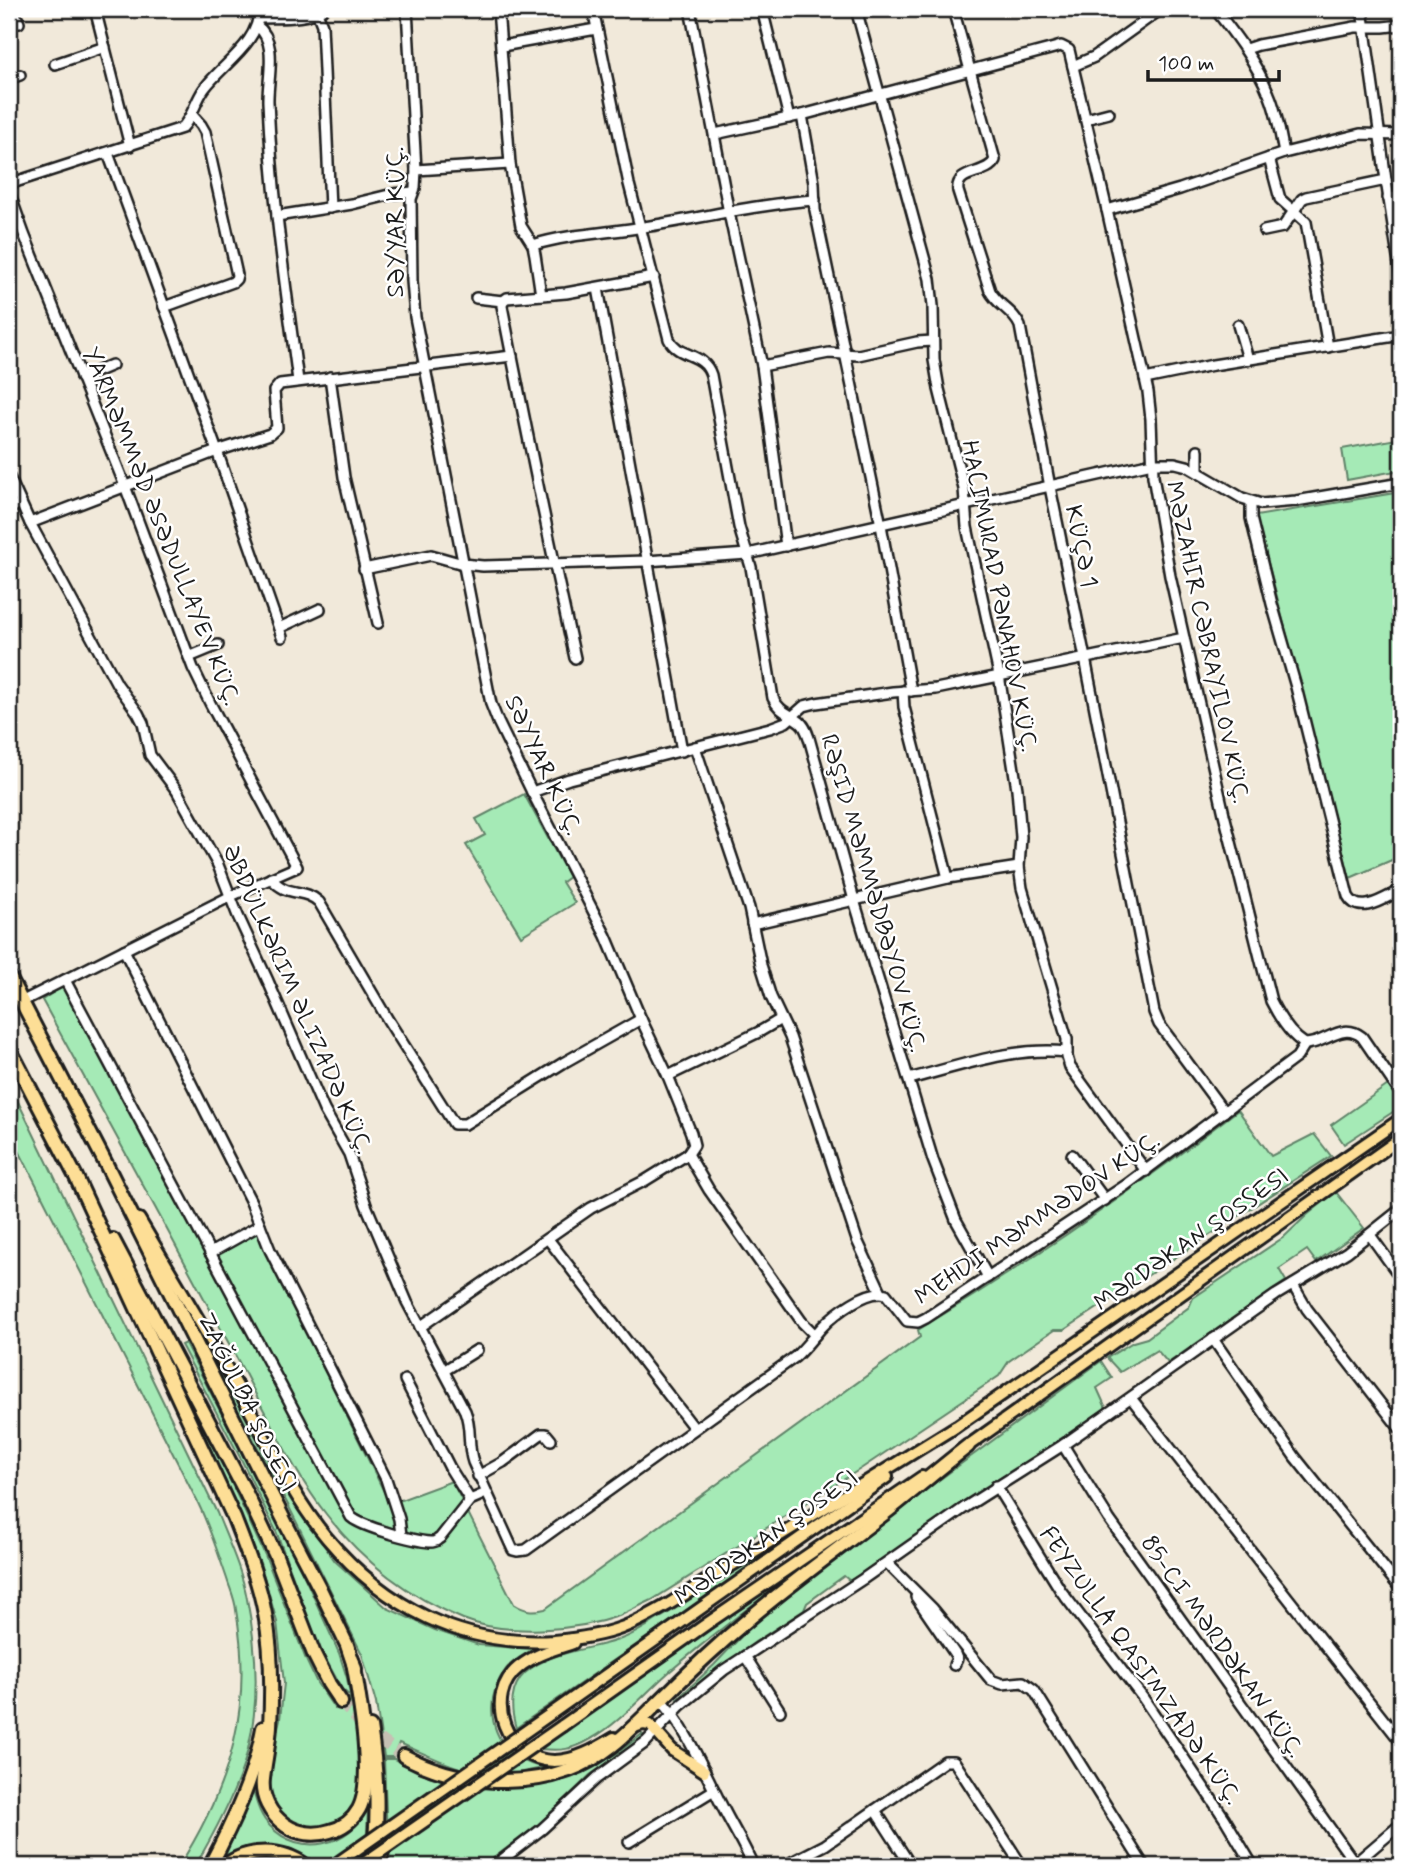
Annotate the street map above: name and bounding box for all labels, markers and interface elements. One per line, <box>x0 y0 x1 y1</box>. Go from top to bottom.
scale bar <box>1148 38 1279 82</box>
text: 100 m <box>1158 50 1214 78</box>
street label: SƏYYAR KÜÇ. <box>381 147 412 297</box>
street label: YARMƏMMƏD ƏSƏDULLAYEV KÜÇ. <box>74 343 247 710</box>
street label: HACIMURAD PƏNAHOV KÜÇ. <box>953 438 1044 755</box>
street label: MƏZAHIR CƏBRAYILOV KÜÇ. <box>1157 478 1256 806</box>
street label: KÜÇƏ 1 <box>1057 502 1104 590</box>
street label: SƏYYAR KÜÇ. <box>497 691 589 841</box>
street label: RƏŞID MƏMMƏDBƏYOV KÜÇ. <box>812 731 933 1056</box>
street label: ƏBDÜLKƏRIM ƏLIZADƏ KÜÇ. <box>214 840 379 1159</box>
street label: MEHDI MƏMMƏDOV KÜÇ. <box>909 1125 1166 1313</box>
street label: MƏRDƏKAN ŞOSSESI <box>1088 1161 1295 1319</box>
street label: ZAĞULBA ŞOSESI <box>190 1308 303 1497</box>
street label: MƏRDƏKAN ŞOSESI <box>669 1463 865 1613</box>
street label: FEYZULLA QASIMZADƏ KÜÇ. <box>1032 1521 1248 1811</box>
street label: 85-CI MƏRDƏKAN KÜÇ. <box>1133 1529 1310 1764</box>

